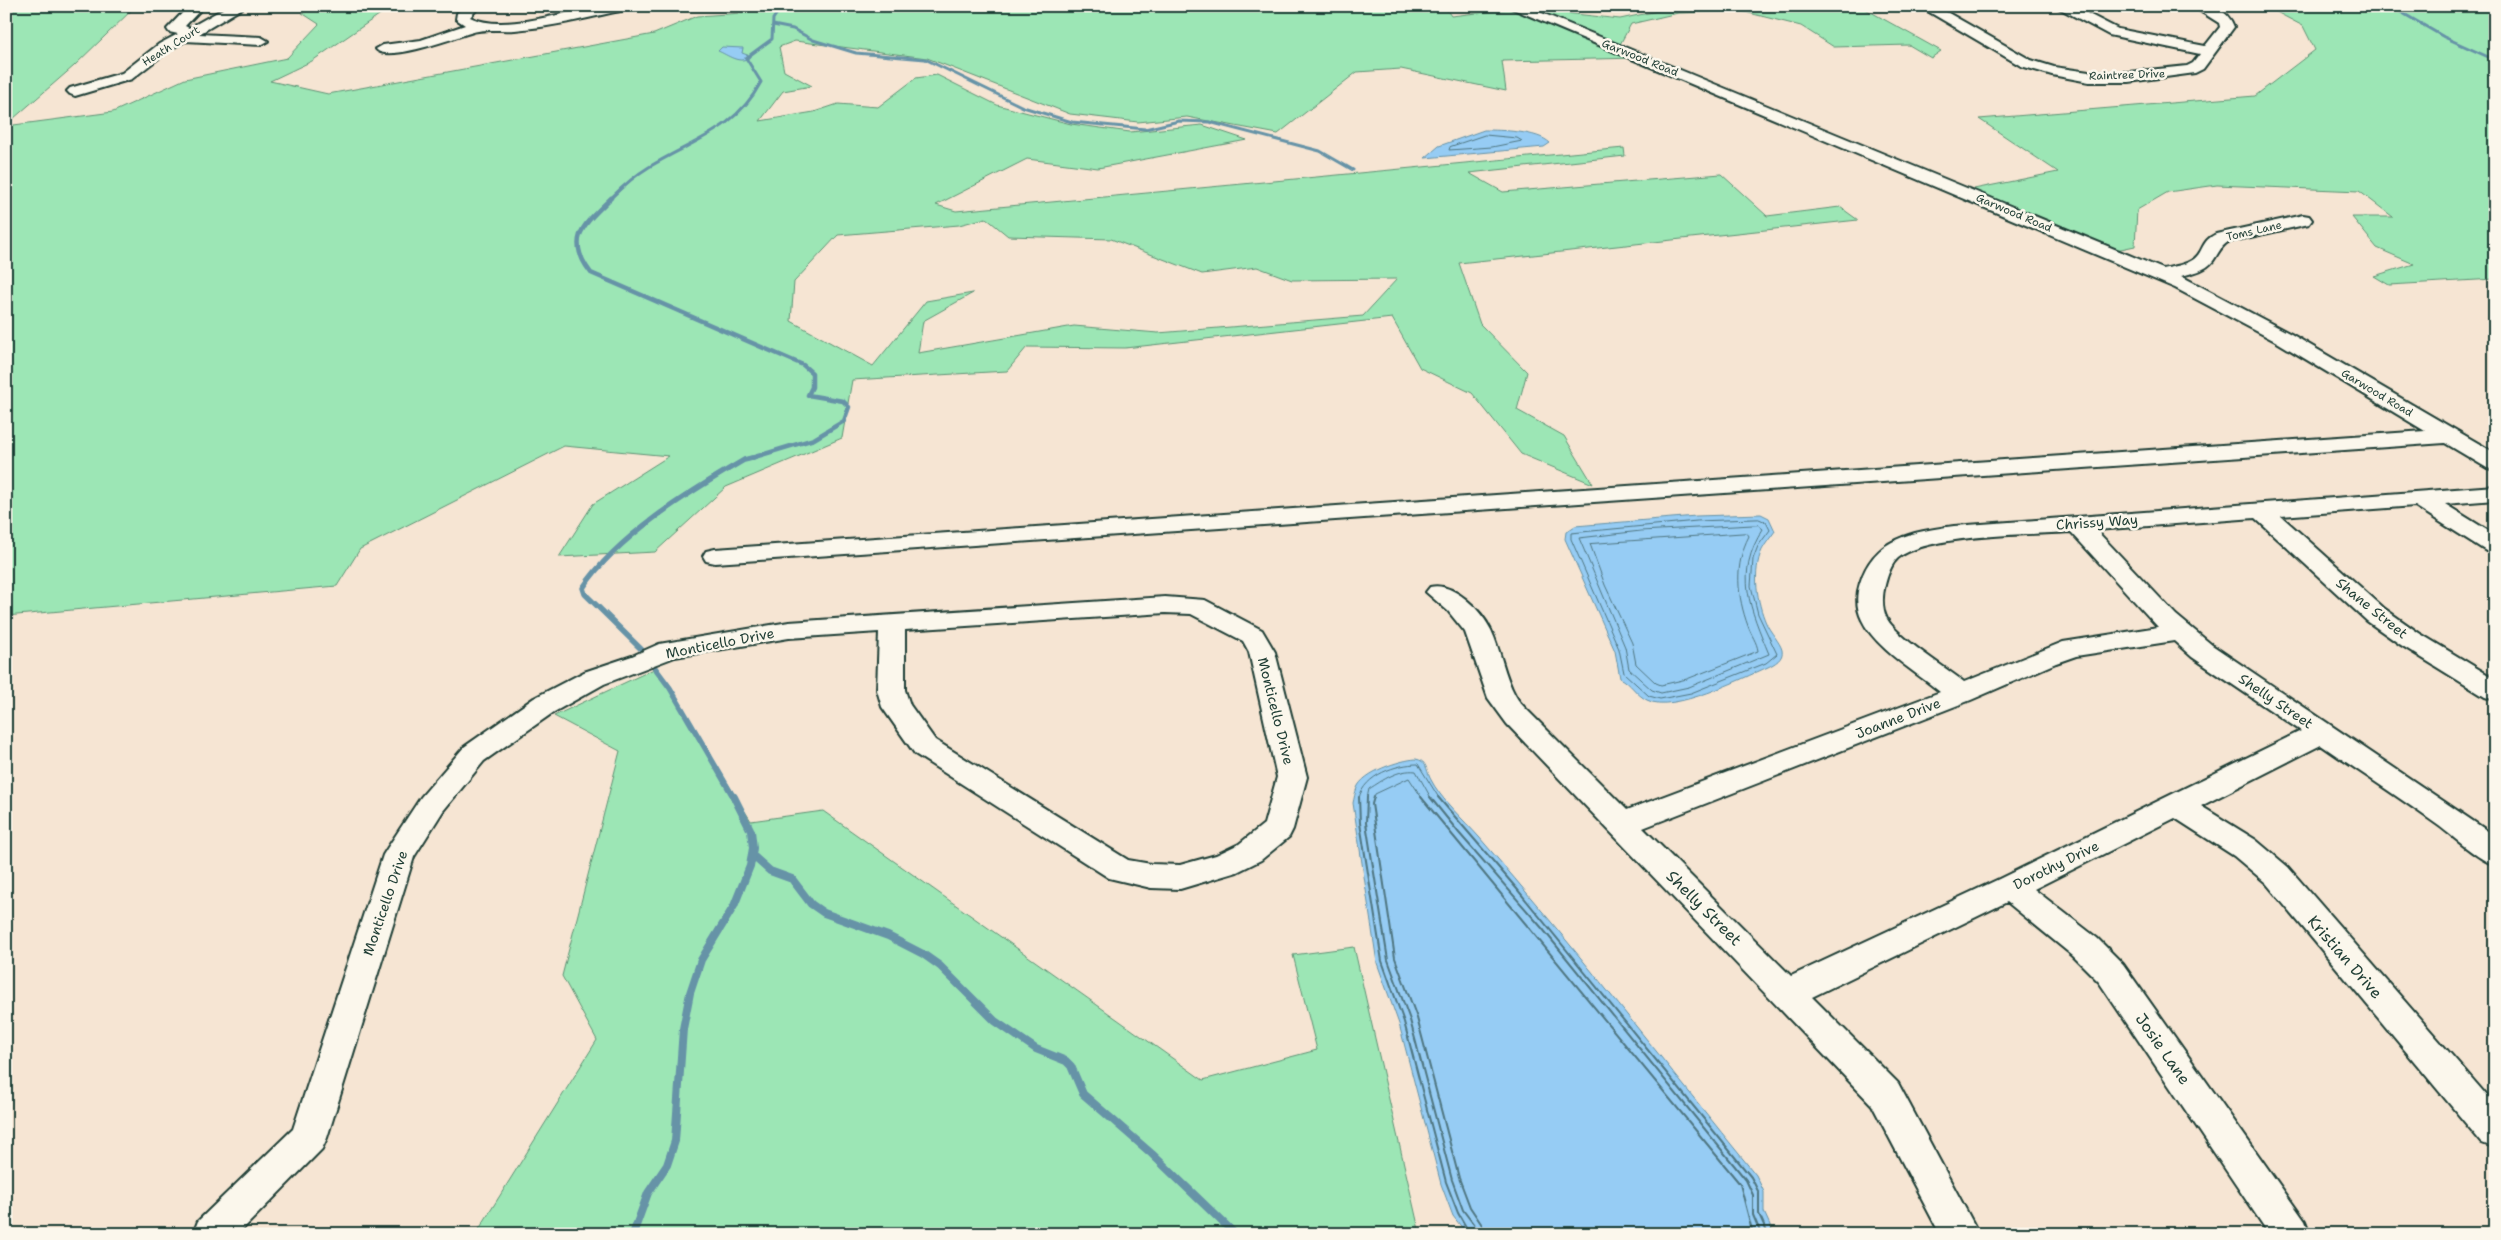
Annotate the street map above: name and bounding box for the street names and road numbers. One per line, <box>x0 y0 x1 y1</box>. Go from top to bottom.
street label: Heath Court <box>139 22 203 70</box>
street label: Garwood Road <box>1600 36 1680 80</box>
street label: Raintree Drive <box>2089 66 2165 84</box>
street label: Garwood Road <box>1974 190 2054 236</box>
street label: Toms Lane <box>2225 217 2283 245</box>
street label: Garwood Road <box>2338 366 2416 420</box>
street label: Chrissy Way <box>2055 510 2139 534</box>
street label: Shane Street <box>2332 574 2412 642</box>
street label: Monticello Drive <box>664 624 776 662</box>
street label: Monticello Drive <box>1254 655 1298 767</box>
street label: Shelly Street <box>2235 669 2317 733</box>
street label: Joanne Drive <box>1853 694 1943 742</box>
street label: Dorothy Drive <box>2010 836 2102 894</box>
street label: Monticello Drive <box>359 848 411 958</box>
street label: Shelly Street <box>1662 866 1746 950</box>
street label: Kristian Drive <box>2303 911 2387 1003</box>
street label: Josie Lane <box>2131 1009 2195 1089</box>

